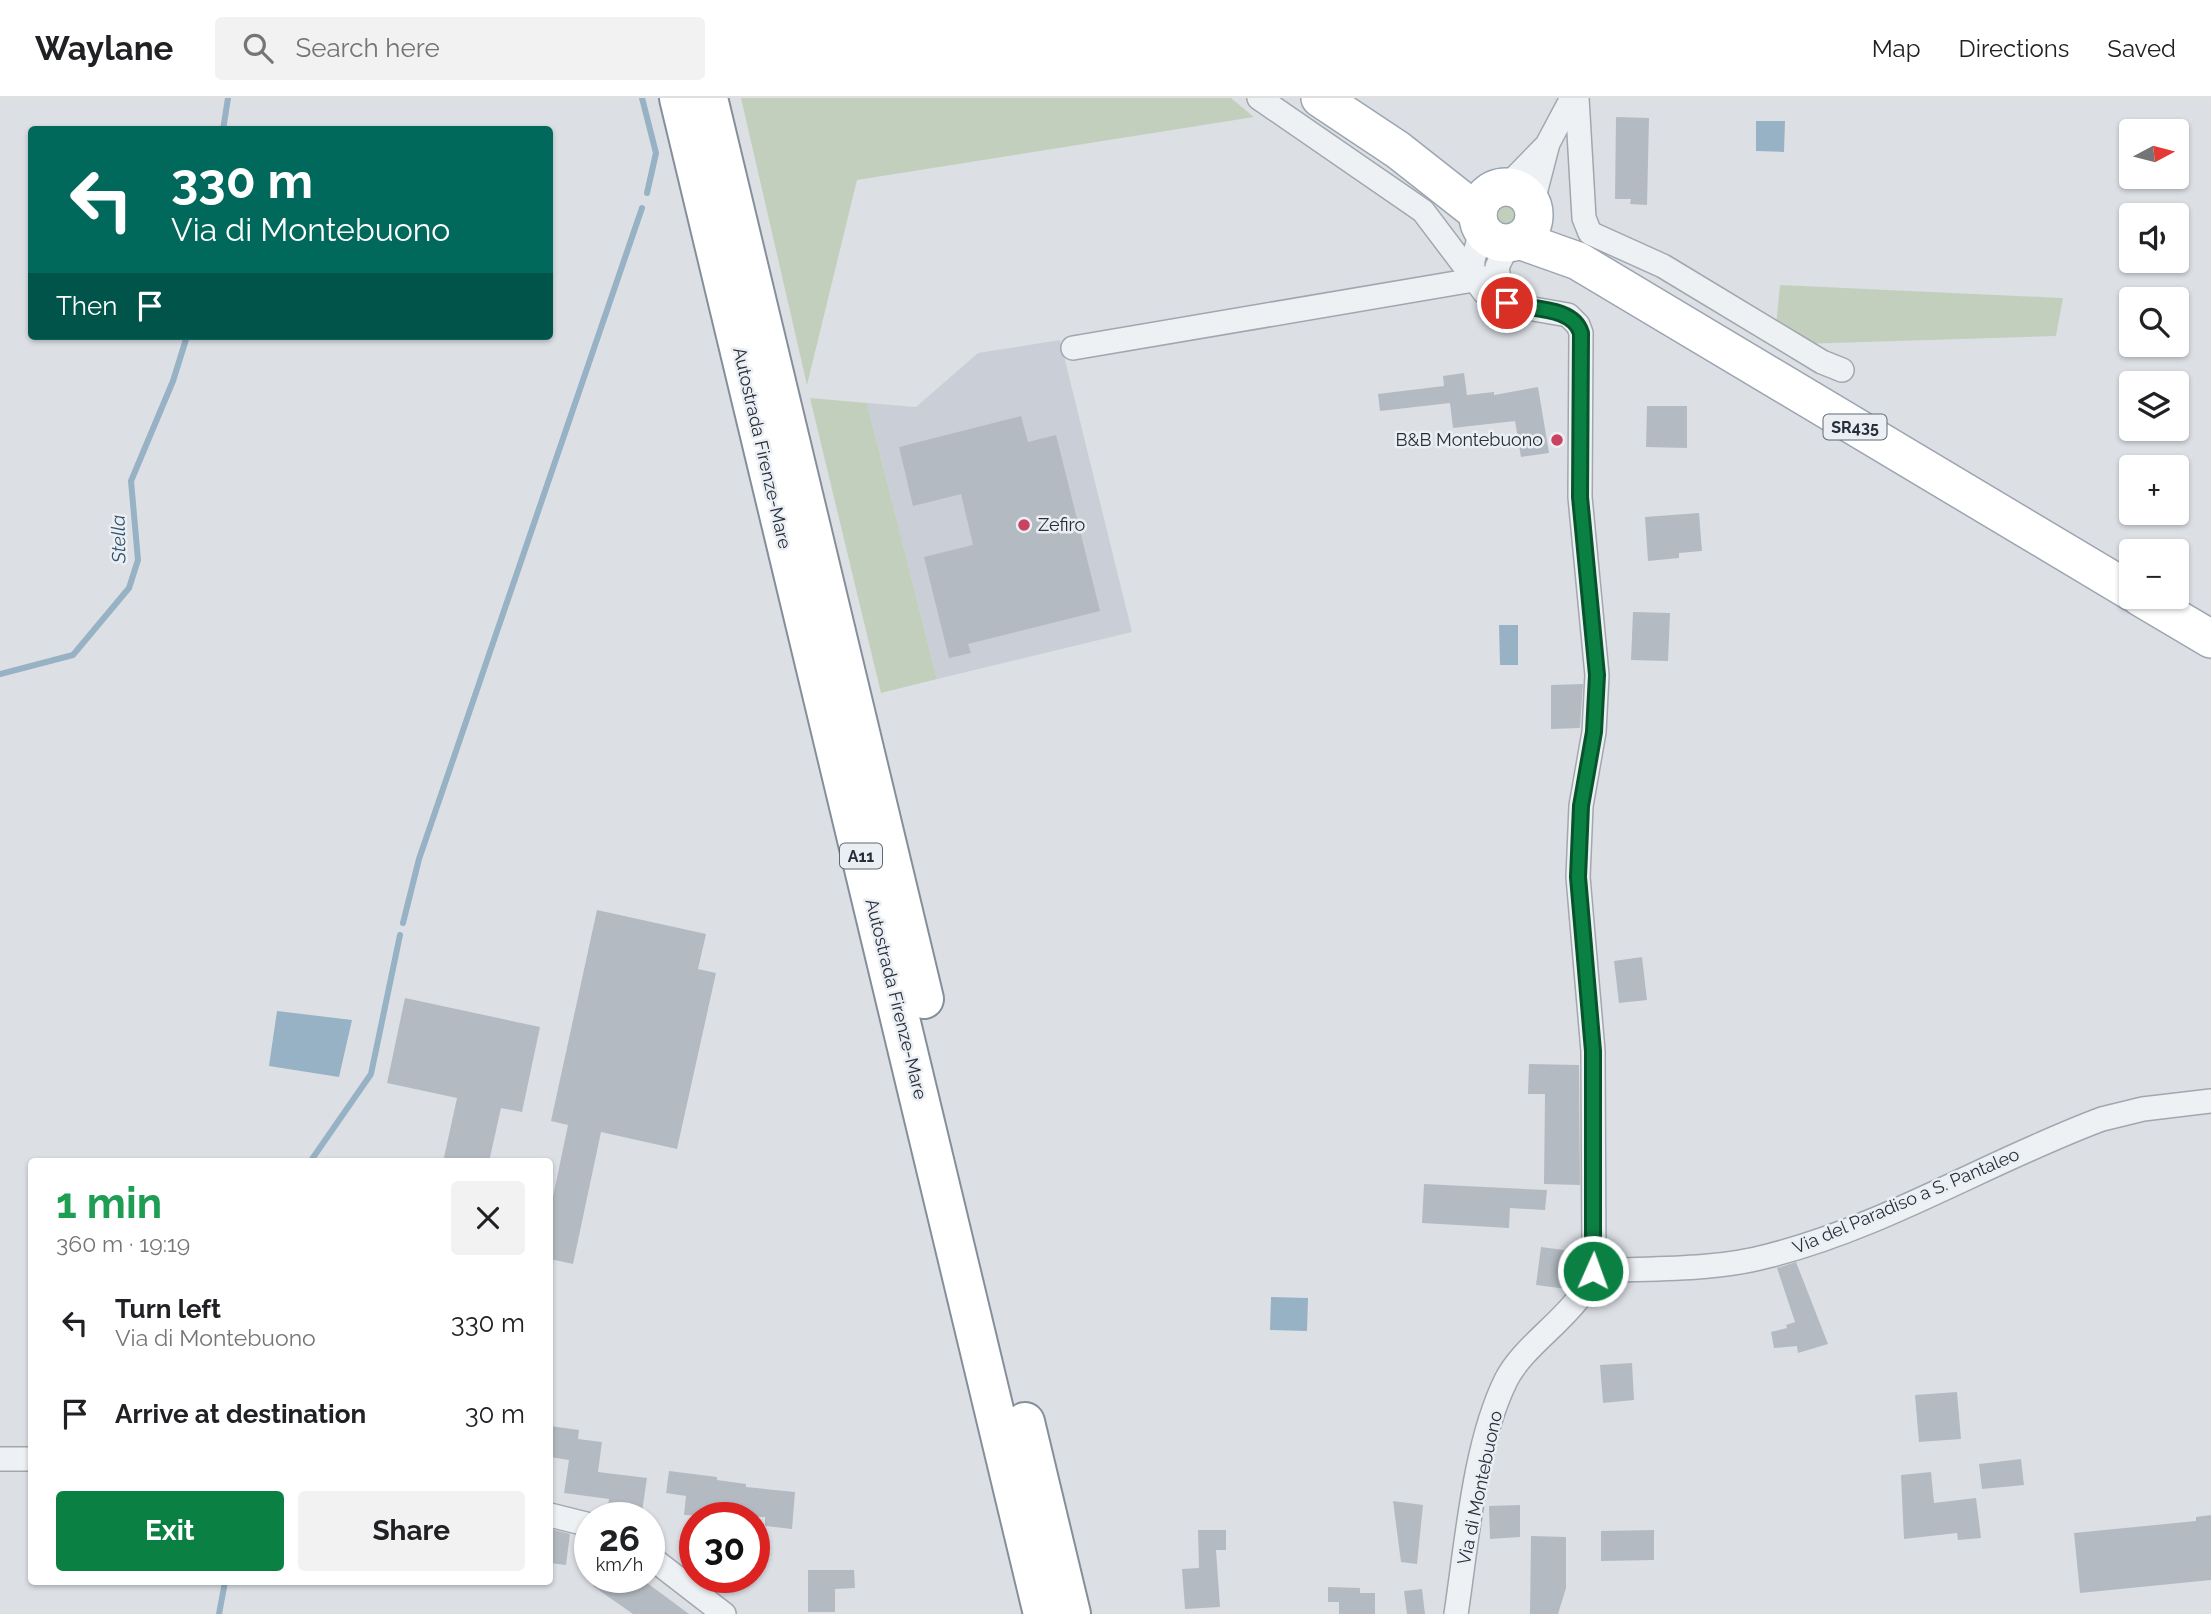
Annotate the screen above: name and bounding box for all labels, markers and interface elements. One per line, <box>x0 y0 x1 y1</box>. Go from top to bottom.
search box <box>215 17 705 80</box>
text: Waylane <box>35 29 173 68</box>
icon: search <box>239 29 277 67</box>
text: Search here <box>295 33 440 63</box>
text: Map <box>1872 34 1921 63</box>
text: Directions <box>1959 34 2069 63</box>
text: Saved <box>2107 34 2176 63</box>
north arrow <box>2119 119 2189 189</box>
map controls <box>2119 119 2189 609</box>
text: 330 m <box>171 152 313 209</box>
icon: left <box>56 154 147 245</box>
button: sound <box>2119 203 2189 273</box>
text: Via di Montebuono <box>171 211 450 248</box>
pin <box>1477 273 1537 333</box>
icon: arrive <box>1488 284 1526 322</box>
icon: arrive <box>131 287 169 325</box>
button: search <box>2119 287 2189 357</box>
text: Then <box>56 291 117 321</box>
street label: Autostrada Firenze-Mare <box>729 345 796 551</box>
button: layers <box>2119 371 2189 441</box>
road number: SR435 <box>1824 414 1886 440</box>
place label: B&B Montebuono <box>1396 429 1543 450</box>
marker: B&B Montebuono <box>1549 432 1565 448</box>
button: + <box>2119 455 2189 525</box>
place label: Zefiro <box>1038 514 1086 535</box>
water label: Stella <box>107 515 129 564</box>
marker: Zefiro <box>1016 517 1032 533</box>
button: − <box>2119 539 2189 609</box>
road number: A11 <box>840 844 882 869</box>
street label: Autostrada Firenze-Mare <box>861 896 932 1102</box>
street label: Via del Paradiso a S. Pantaleo <box>1789 1143 2022 1258</box>
text: 1 min <box>56 1179 162 1228</box>
button: close <box>451 1181 525 1255</box>
text: 360 m · 19:19 <box>56 1230 190 1257</box>
position arrow <box>1556 1234 1630 1308</box>
text: Turn left <box>115 1294 221 1324</box>
icon: left <box>56 1304 94 1342</box>
text: 330 m <box>451 1308 525 1338</box>
text: Via di Montebuono <box>115 1324 316 1351</box>
icon: arrive <box>56 1395 94 1433</box>
text: Arrive at destination <box>115 1399 366 1429</box>
text: 30 m <box>465 1399 525 1429</box>
street label: Via di Montebuono <box>1453 1409 1506 1567</box>
button: Exit <box>56 1491 284 1571</box>
button: Share <box>298 1491 525 1571</box>
speed limit sign: 30 <box>679 1502 770 1593</box>
text: 26 <box>599 1518 640 1559</box>
text: km/h <box>596 1554 643 1575</box>

